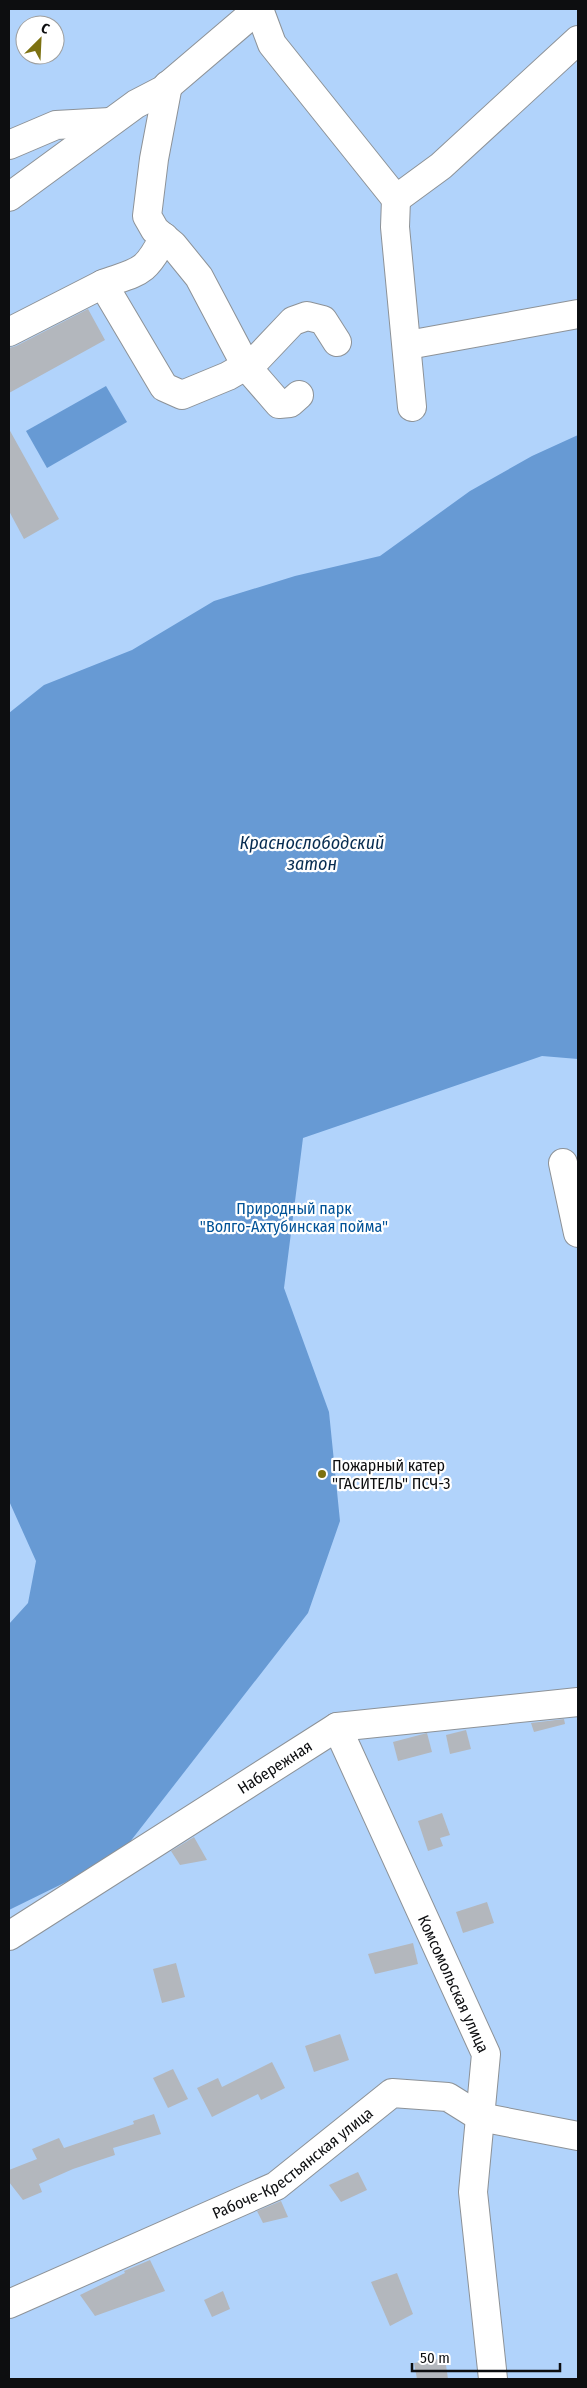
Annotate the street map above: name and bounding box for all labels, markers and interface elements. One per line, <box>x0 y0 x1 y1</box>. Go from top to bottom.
north arrow <box>15 15 65 65</box>
text: С <box>38 19 52 38</box>
water label: Краснослободский затон <box>240 832 384 875</box>
park label: Природный парк "Волго-Ахтубинская пойма" <box>200 1199 388 1236</box>
place label: Пожарный катер "ГАСИТЕЛЬ" ПСЧ-3 <box>332 1456 450 1493</box>
marker: Пожарный катер "ГАСИТЕЛЬ" ПСЧ-3 <box>316 1468 328 1480</box>
street label: Набережная <box>234 1736 316 1798</box>
street label: Комсомольская улица <box>414 1912 493 2056</box>
street label: Рабоче-Крестьянская улица <box>209 2103 377 2223</box>
scale bar <box>412 2340 560 2372</box>
text: 50 m <box>420 2349 450 2367</box>

